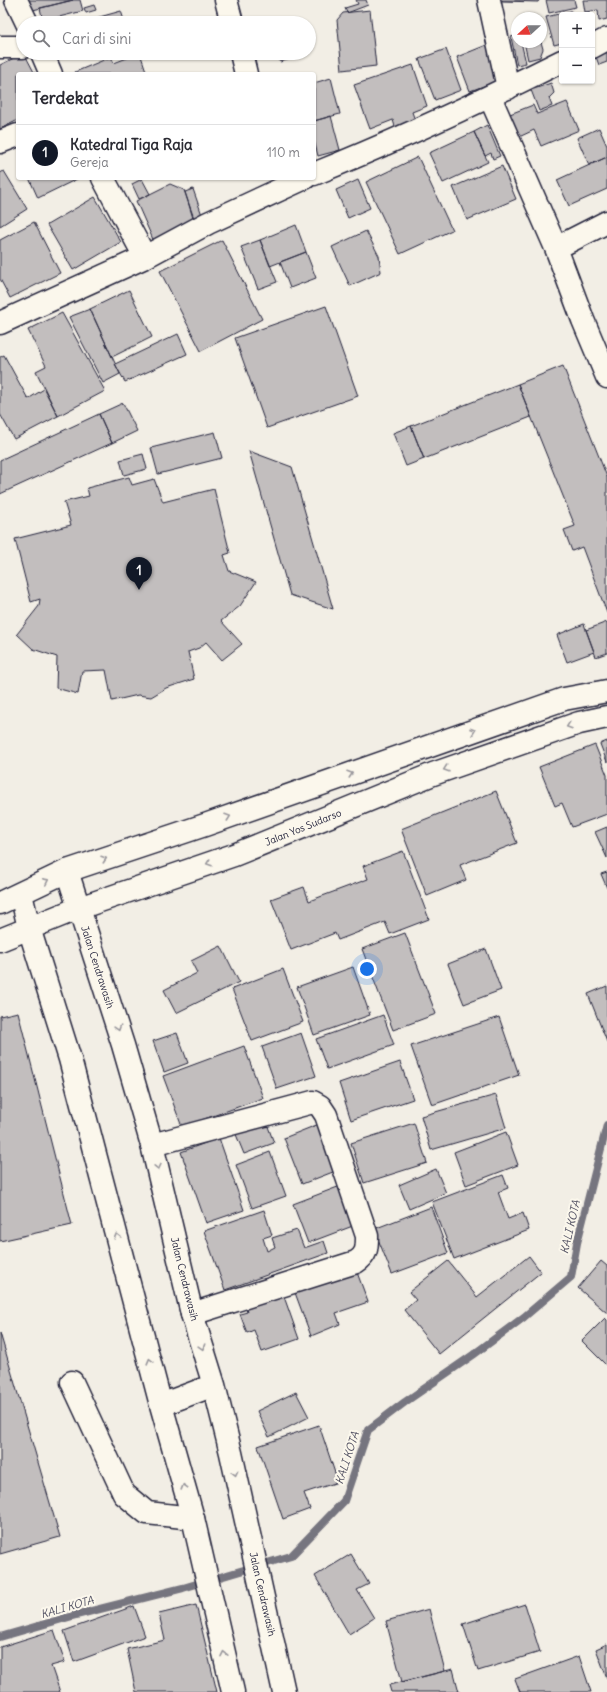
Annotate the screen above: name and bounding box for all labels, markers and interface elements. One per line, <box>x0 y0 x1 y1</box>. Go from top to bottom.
north arrow <box>511 12 547 48</box>
map controls <box>559 12 595 84</box>
button: + <box>559 12 595 48</box>
search box <box>16 16 316 60</box>
icon: search <box>30 27 52 49</box>
text: Cari di sini <box>62 29 131 48</box>
button: − <box>559 48 595 84</box>
text: Terdekat <box>32 87 99 109</box>
text: Katedral Tiga Raja <box>70 135 193 154</box>
text: 1 <box>42 144 48 161</box>
text: 110 m <box>267 144 300 161</box>
text: Gereja <box>70 154 109 171</box>
pin: 1 <box>126 557 152 590</box>
one-way arrow <box>566 721 573 730</box>
one-way arrow <box>469 727 476 735</box>
one-way arrow <box>443 764 450 773</box>
one-way arrow <box>347 770 354 779</box>
street label: Jalan Yos Sudarso <box>263 806 344 849</box>
one-way arrow <box>224 814 231 822</box>
one-way arrow <box>101 855 108 864</box>
one-way arrow <box>205 859 212 867</box>
one-way arrow <box>42 879 50 886</box>
street label: Jalan Cendrawasih <box>78 924 117 1010</box>
your location <box>357 959 377 979</box>
one-way arrow <box>113 1024 122 1031</box>
one-way arrow <box>153 1163 161 1170</box>
water label: KALI KOTA <box>557 1198 583 1255</box>
one-way arrow <box>113 1232 122 1239</box>
street label: Jalan Cendrawasih <box>168 1236 201 1323</box>
one-way arrow <box>197 1343 206 1350</box>
one-way arrow <box>146 1358 155 1365</box>
water label: KALI KOTA <box>332 1429 362 1486</box>
one-way arrow <box>231 1470 239 1476</box>
one-way arrow <box>180 1483 189 1490</box>
street label: Jalan Cendrawasih <box>246 1551 279 1638</box>
water label: KALI KOTA <box>39 1593 96 1621</box>
one-way arrow <box>221 1651 229 1657</box>

